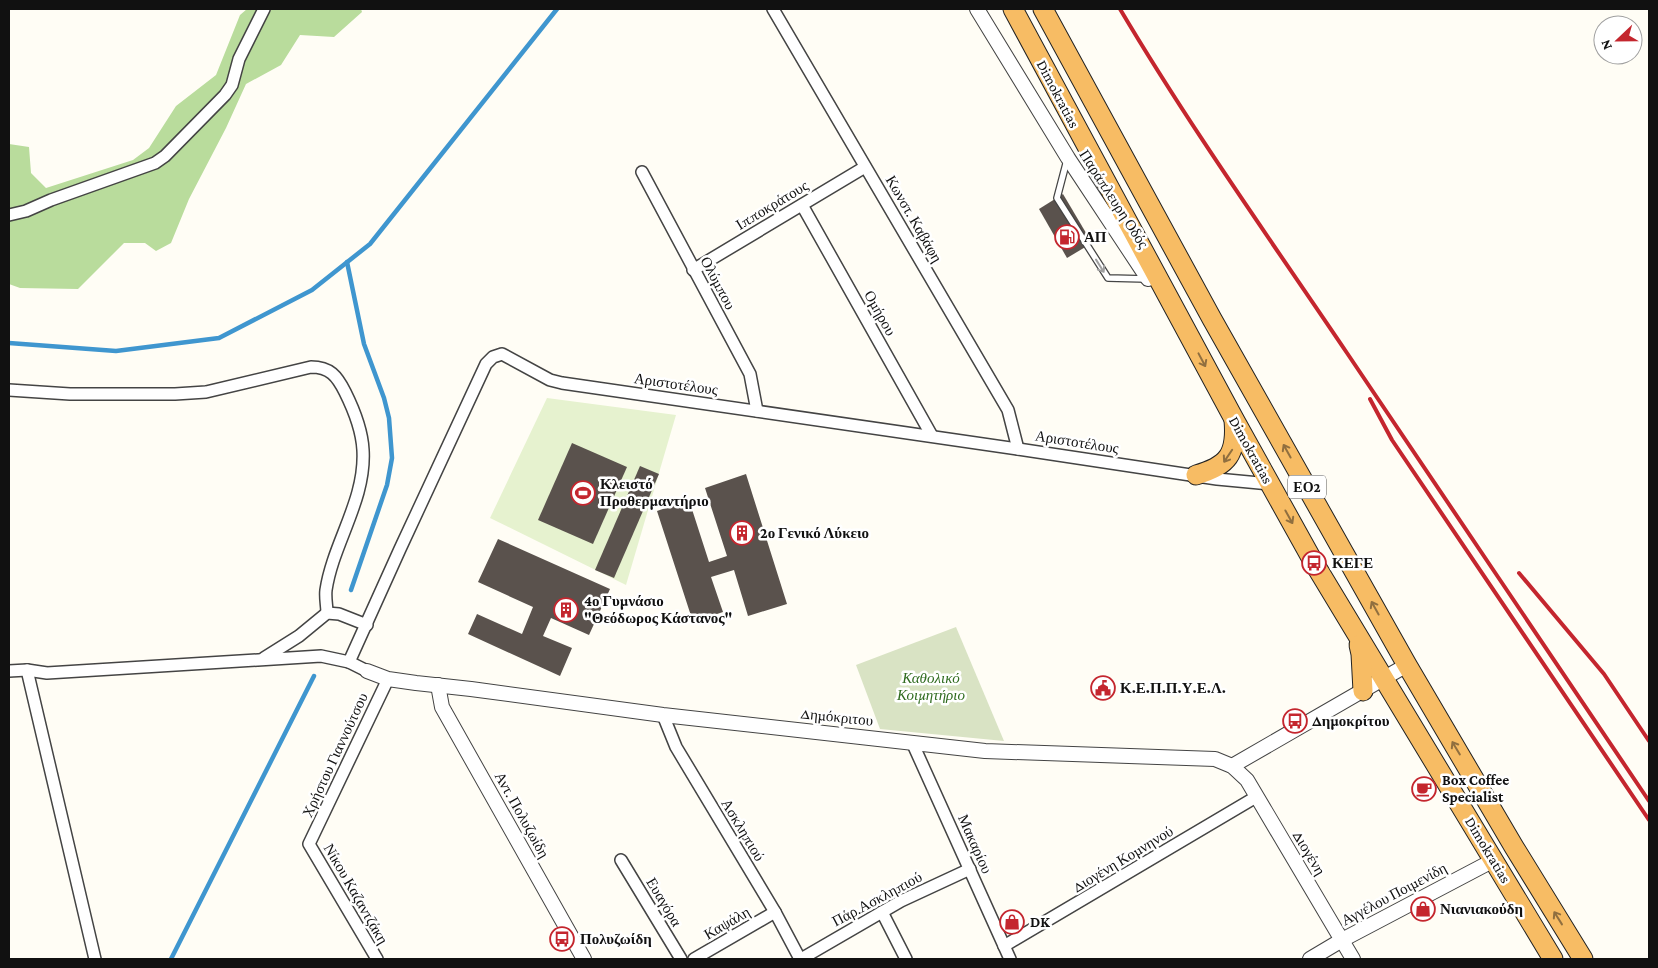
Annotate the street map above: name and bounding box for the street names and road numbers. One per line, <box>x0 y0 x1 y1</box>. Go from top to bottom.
street label: Dimokratias <box>1033 57 1083 131</box>
street label: Παράπλευρη Οδός <box>1076 147 1152 251</box>
street label: Κωνστ. Καβάφη <box>883 173 945 265</box>
street label: Ιπποκράτους <box>733 177 811 233</box>
street label: Ολύμπου <box>697 254 739 313</box>
street label: Ομήρου <box>860 288 899 339</box>
street label: Αριστοτέλους <box>633 370 719 398</box>
street label: Dimokratias <box>1226 414 1276 486</box>
street label: Αριστοτέλους <box>1034 427 1120 457</box>
road number: ΕΟ2 <box>1288 476 1326 498</box>
street label: Χρήστου Γιαννούτσου <box>299 690 371 820</box>
street label: Δημόκριτου <box>800 705 874 730</box>
street label: Αντ. Πολυζωίδη <box>492 769 552 861</box>
street label: Ασκληπιού <box>718 796 768 864</box>
street label: Μακαρίου <box>955 812 995 876</box>
street label: Dimokratias <box>1462 814 1514 886</box>
street label: Διογένη Κομνηνού <box>1070 823 1177 896</box>
street label: Διογένη <box>1290 828 1328 878</box>
street label: Νίκου Καζαντζάκη <box>321 841 391 947</box>
street label: Αγγέλου Ποιμενίδη <box>1339 859 1450 929</box>
street label: Πάρ.Ασκληπιού <box>829 869 925 929</box>
street label: Ευαγόρα <box>643 875 685 929</box>
street label: Καψάλη <box>701 903 753 943</box>

